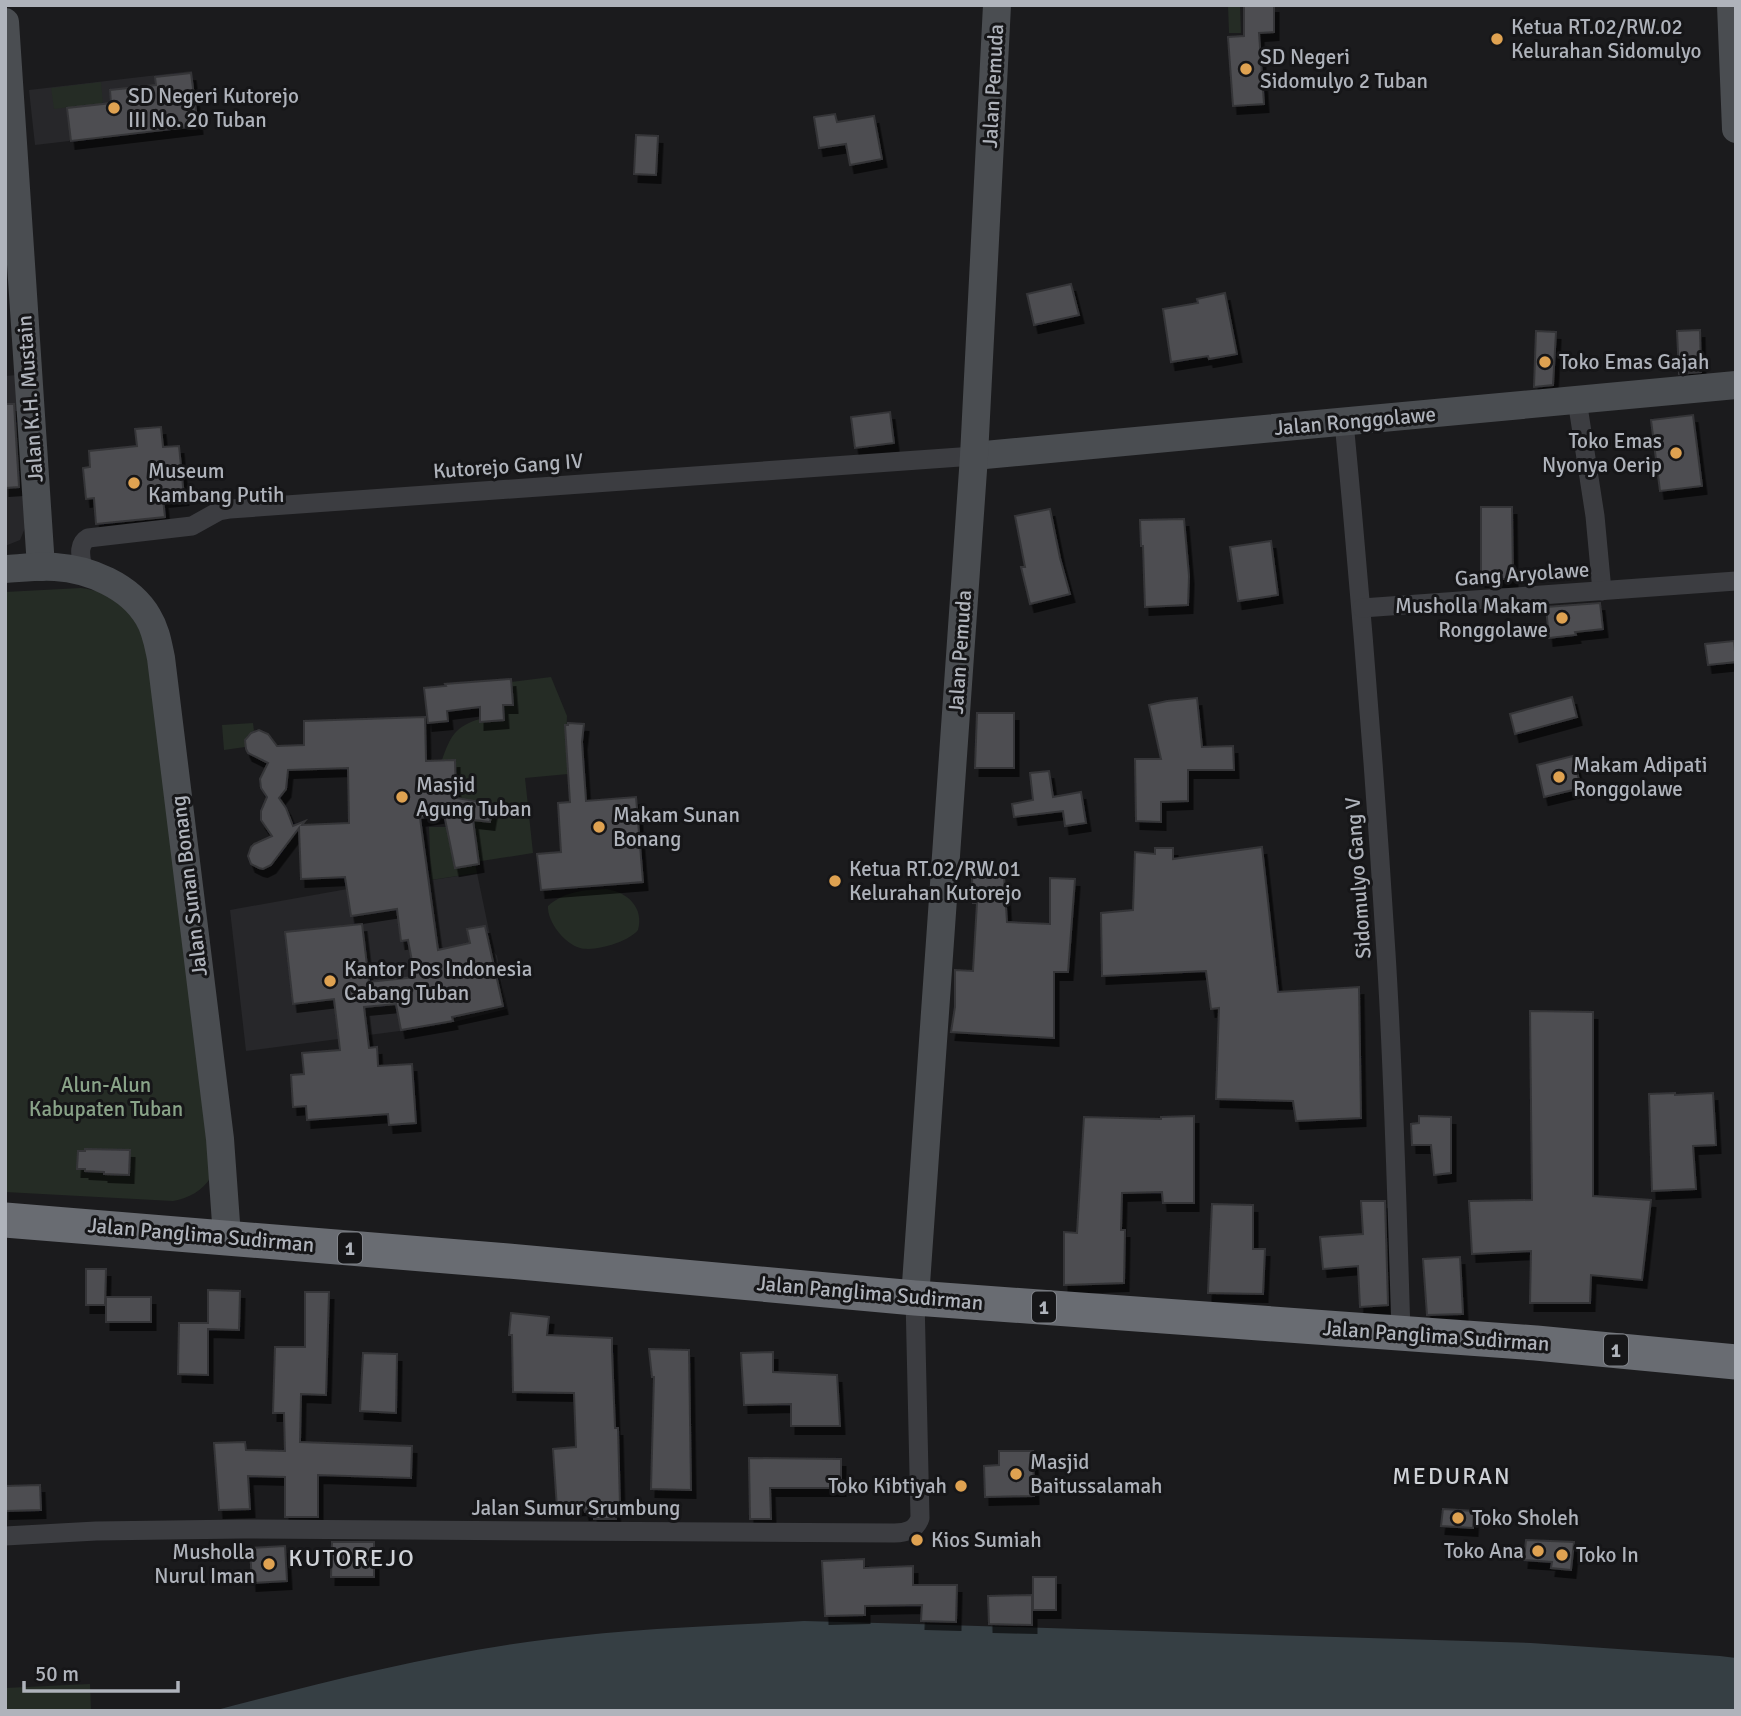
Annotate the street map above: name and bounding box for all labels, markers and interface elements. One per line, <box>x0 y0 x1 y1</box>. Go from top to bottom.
place label: Ketua RT.02/RW.02 Kelurahan Sidomulyo <box>1511 14 1702 64</box>
street label: Jalan Pemuda <box>977 23 1009 149</box>
marker: Ketua RT.02/RW.02 Kelurahan Sidomulyo <box>1489 31 1505 47</box>
place label: SD Negeri Sidomulyo 2 Tuban <box>1260 44 1428 94</box>
marker: SD Negeri Sidomulyo 2 Tuban <box>1238 61 1254 77</box>
place label: SD Negeri Kutorejo III No. 20 Tuban <box>128 83 299 133</box>
marker: SD Negeri Kutorejo III No. 20 Tuban <box>106 100 122 116</box>
street label: Jalan K.H. Mustain <box>11 315 49 483</box>
place label: Toko Emas Gajah <box>1559 349 1709 375</box>
marker: Toko Emas Gajah <box>1537 354 1553 370</box>
street label: Jalan Ronggolawe <box>1273 401 1437 441</box>
place label: Toko Emas Nyonya Oerip <box>1542 428 1662 478</box>
marker: Toko Emas Nyonya Oerip <box>1668 445 1684 461</box>
street label: Kutorejo Gang IV <box>432 448 584 484</box>
place label: Museum Kambang Putih <box>148 458 285 508</box>
marker: Museum Kambang Putih <box>126 475 142 491</box>
street label: Gang Aryolawe <box>1454 556 1590 592</box>
street label: Jalan Pemuda <box>943 589 977 715</box>
place label: Musholla Makam Ronggolawe <box>1395 593 1548 643</box>
marker: Musholla Makam Ronggolawe <box>1554 610 1570 626</box>
place label: Makam Adipati Ronggolawe <box>1573 752 1707 802</box>
marker: Makam Adipati Ronggolawe <box>1551 769 1567 785</box>
place label: Masjid Agung Tuban <box>416 772 532 822</box>
marker: Masjid Agung Tuban <box>394 789 410 805</box>
street label: Jalan Sunan Bonang <box>165 794 213 978</box>
street label: Sidomulyo Gang V <box>1339 796 1377 960</box>
place label: Makam Sunan Bonang <box>613 802 740 852</box>
marker: Makam Sunan Bonang <box>591 819 607 835</box>
place label: Ketua RT.02/RW.01 Kelurahan Kutorejo <box>849 856 1022 906</box>
marker: Ketua RT.02/RW.01 Kelurahan Kutorejo <box>827 873 843 889</box>
place label: Kantor Pos Indonesia Cabang Tuban <box>344 956 532 1006</box>
marker: Kantor Pos Indonesia Cabang Tuban <box>322 973 338 989</box>
park label: Alun-Alun Kabupaten Tuban <box>29 1072 183 1122</box>
street label: Jalan Panglima Sudirman <box>87 1212 315 1258</box>
road number: 1 <box>338 1232 362 1264</box>
street label: Jalan Panglima Sudirman <box>756 1270 984 1316</box>
road number: 1 <box>1032 1292 1056 1322</box>
street label: Jalan Panglima Sudirman <box>1322 1315 1550 1357</box>
road number: 1 <box>1604 1334 1628 1366</box>
place label: Masjid Baitussalamah <box>1030 1449 1163 1499</box>
district label: MEDURAN <box>1392 1462 1512 1491</box>
marker: Masjid Baitussalamah <box>1008 1466 1024 1482</box>
place label: Toko Kibtiyah <box>828 1473 947 1499</box>
marker: Toko Kibtiyah <box>953 1478 969 1494</box>
street label: Jalan Sumur Srumbung <box>472 1495 680 1521</box>
place label: Toko Sholeh <box>1472 1505 1579 1531</box>
marker: Toko Sholeh <box>1450 1510 1466 1526</box>
place label: Kios Sumiah <box>931 1527 1042 1553</box>
marker: Kios Sumiah <box>909 1532 925 1548</box>
place label: Toko Ana <box>1444 1538 1524 1564</box>
place label: Musholla Nurul Iman <box>154 1539 255 1589</box>
place label: Toko In <box>1576 1542 1639 1568</box>
district label: KUTOREJO <box>288 1543 416 1573</box>
marker: Toko Ana <box>1530 1543 1546 1559</box>
marker: Toko In <box>1554 1547 1570 1563</box>
marker: Musholla Nurul Iman <box>261 1556 277 1572</box>
scale bar <box>24 1650 178 1694</box>
text: 50 m <box>35 1661 79 1687</box>

